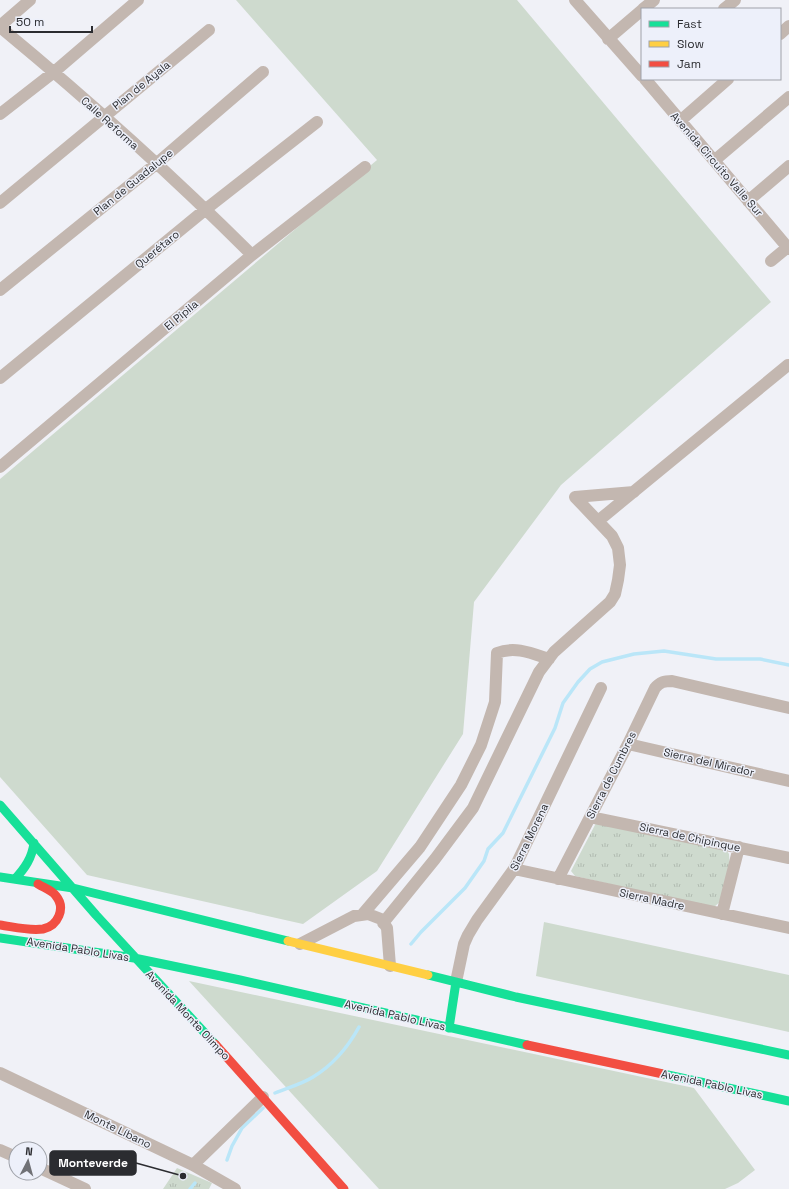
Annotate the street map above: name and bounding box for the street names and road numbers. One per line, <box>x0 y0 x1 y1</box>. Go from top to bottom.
street label: Plan de Ayala <box>109 57 173 113</box>
street label: Calle Reforma <box>78 93 142 153</box>
street label: Avenida Circuito Valle Sur <box>668 109 766 219</box>
street label: Plan de Guadalupe <box>90 146 176 218</box>
street label: Querétaro <box>132 227 182 271</box>
street label: El Pípila <box>161 296 201 333</box>
street label: Sierra de Cumbres <box>583 729 639 821</box>
street label: Sierra del Mirador <box>662 745 756 779</box>
street label: Sierra Morena <box>507 801 552 873</box>
street label: Sierra de Chipinque <box>638 819 742 855</box>
street label: Sierra Madre <box>618 885 686 913</box>
street label: Avenida Pablo Livas <box>26 934 130 964</box>
street label: Avenida Monte Olimpo <box>143 967 233 1063</box>
street label: Avenida Pablo Livas <box>343 997 447 1033</box>
street label: Avenida Pablo Livas <box>660 1066 764 1102</box>
street label: Monte Líbano <box>82 1107 154 1151</box>

